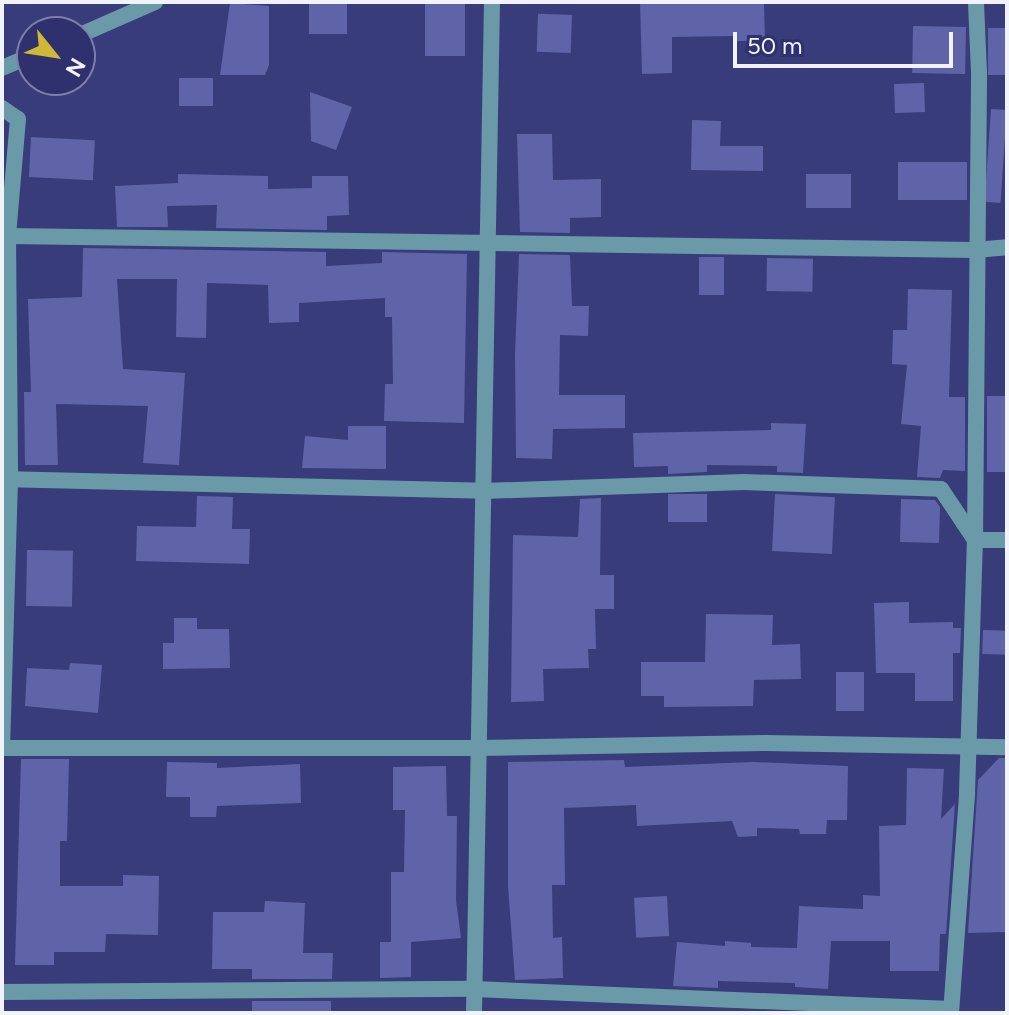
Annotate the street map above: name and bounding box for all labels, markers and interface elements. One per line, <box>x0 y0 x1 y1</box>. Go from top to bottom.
north arrow <box>16 16 96 96</box>
scale bar <box>737 16 957 66</box>
text: 50 m <box>747 31 803 60</box>
text: N <box>60 53 91 81</box>

